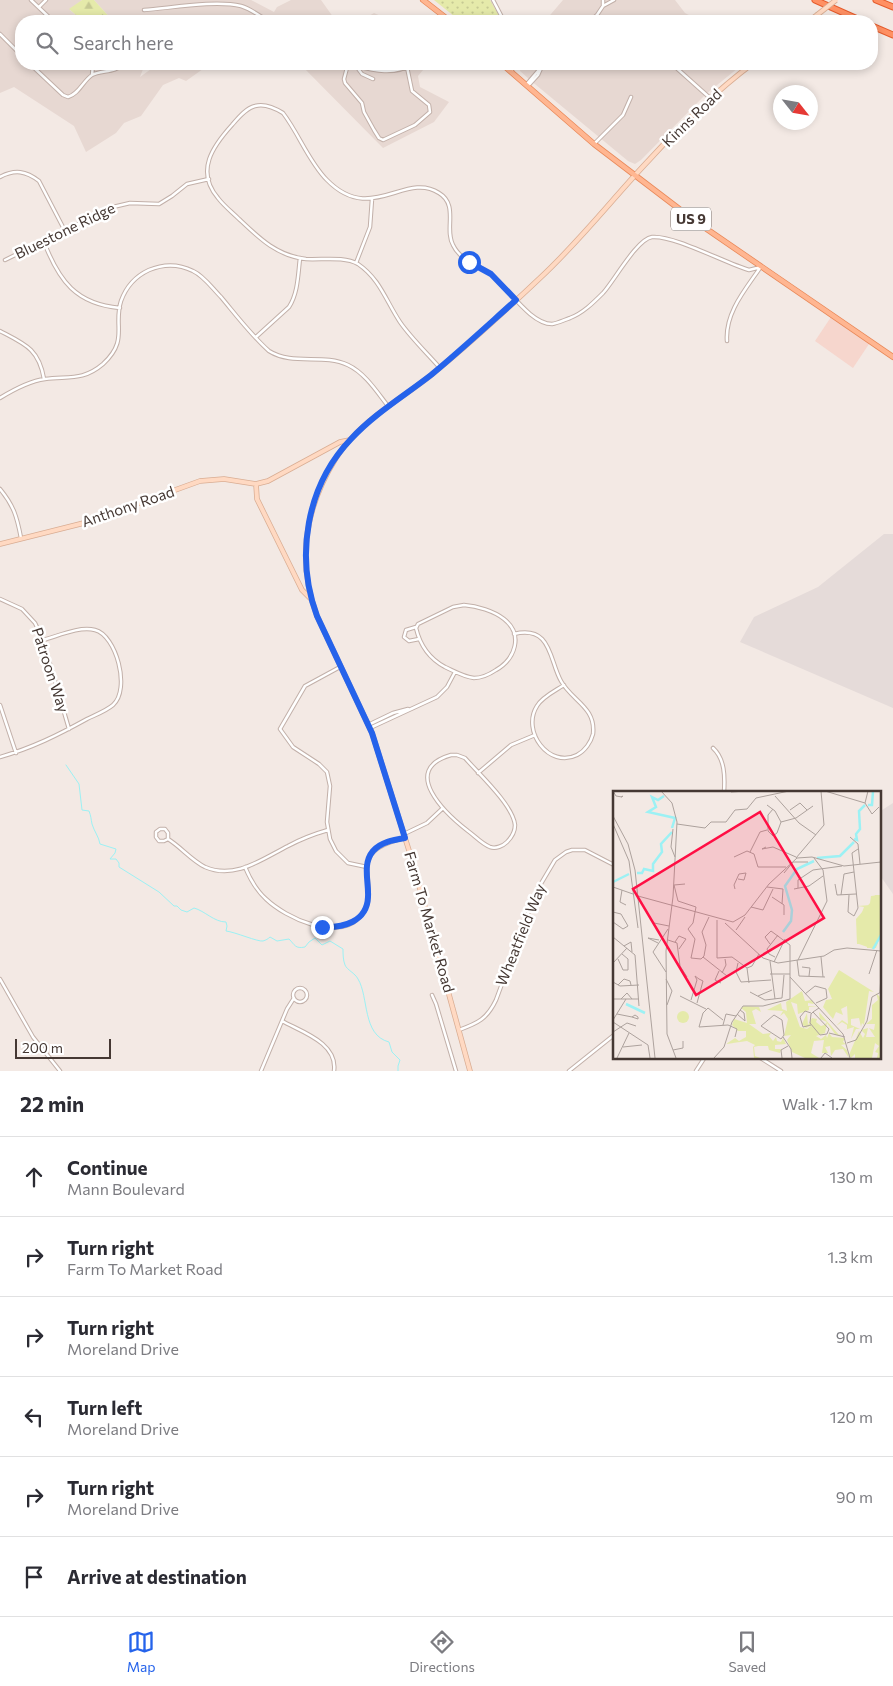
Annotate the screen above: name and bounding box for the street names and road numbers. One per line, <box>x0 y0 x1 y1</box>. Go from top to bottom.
street label: Kinns Road <box>658 84 725 150</box>
street label: Bluestone Ridge <box>11 198 118 262</box>
road number: US 9 <box>671 208 711 230</box>
street label: Anthony Road <box>79 482 176 530</box>
street label: Patroon Way <box>29 625 73 715</box>
street label: Farm To Market Road <box>401 849 459 994</box>
street label: Wheatfield Way <box>491 881 549 988</box>

